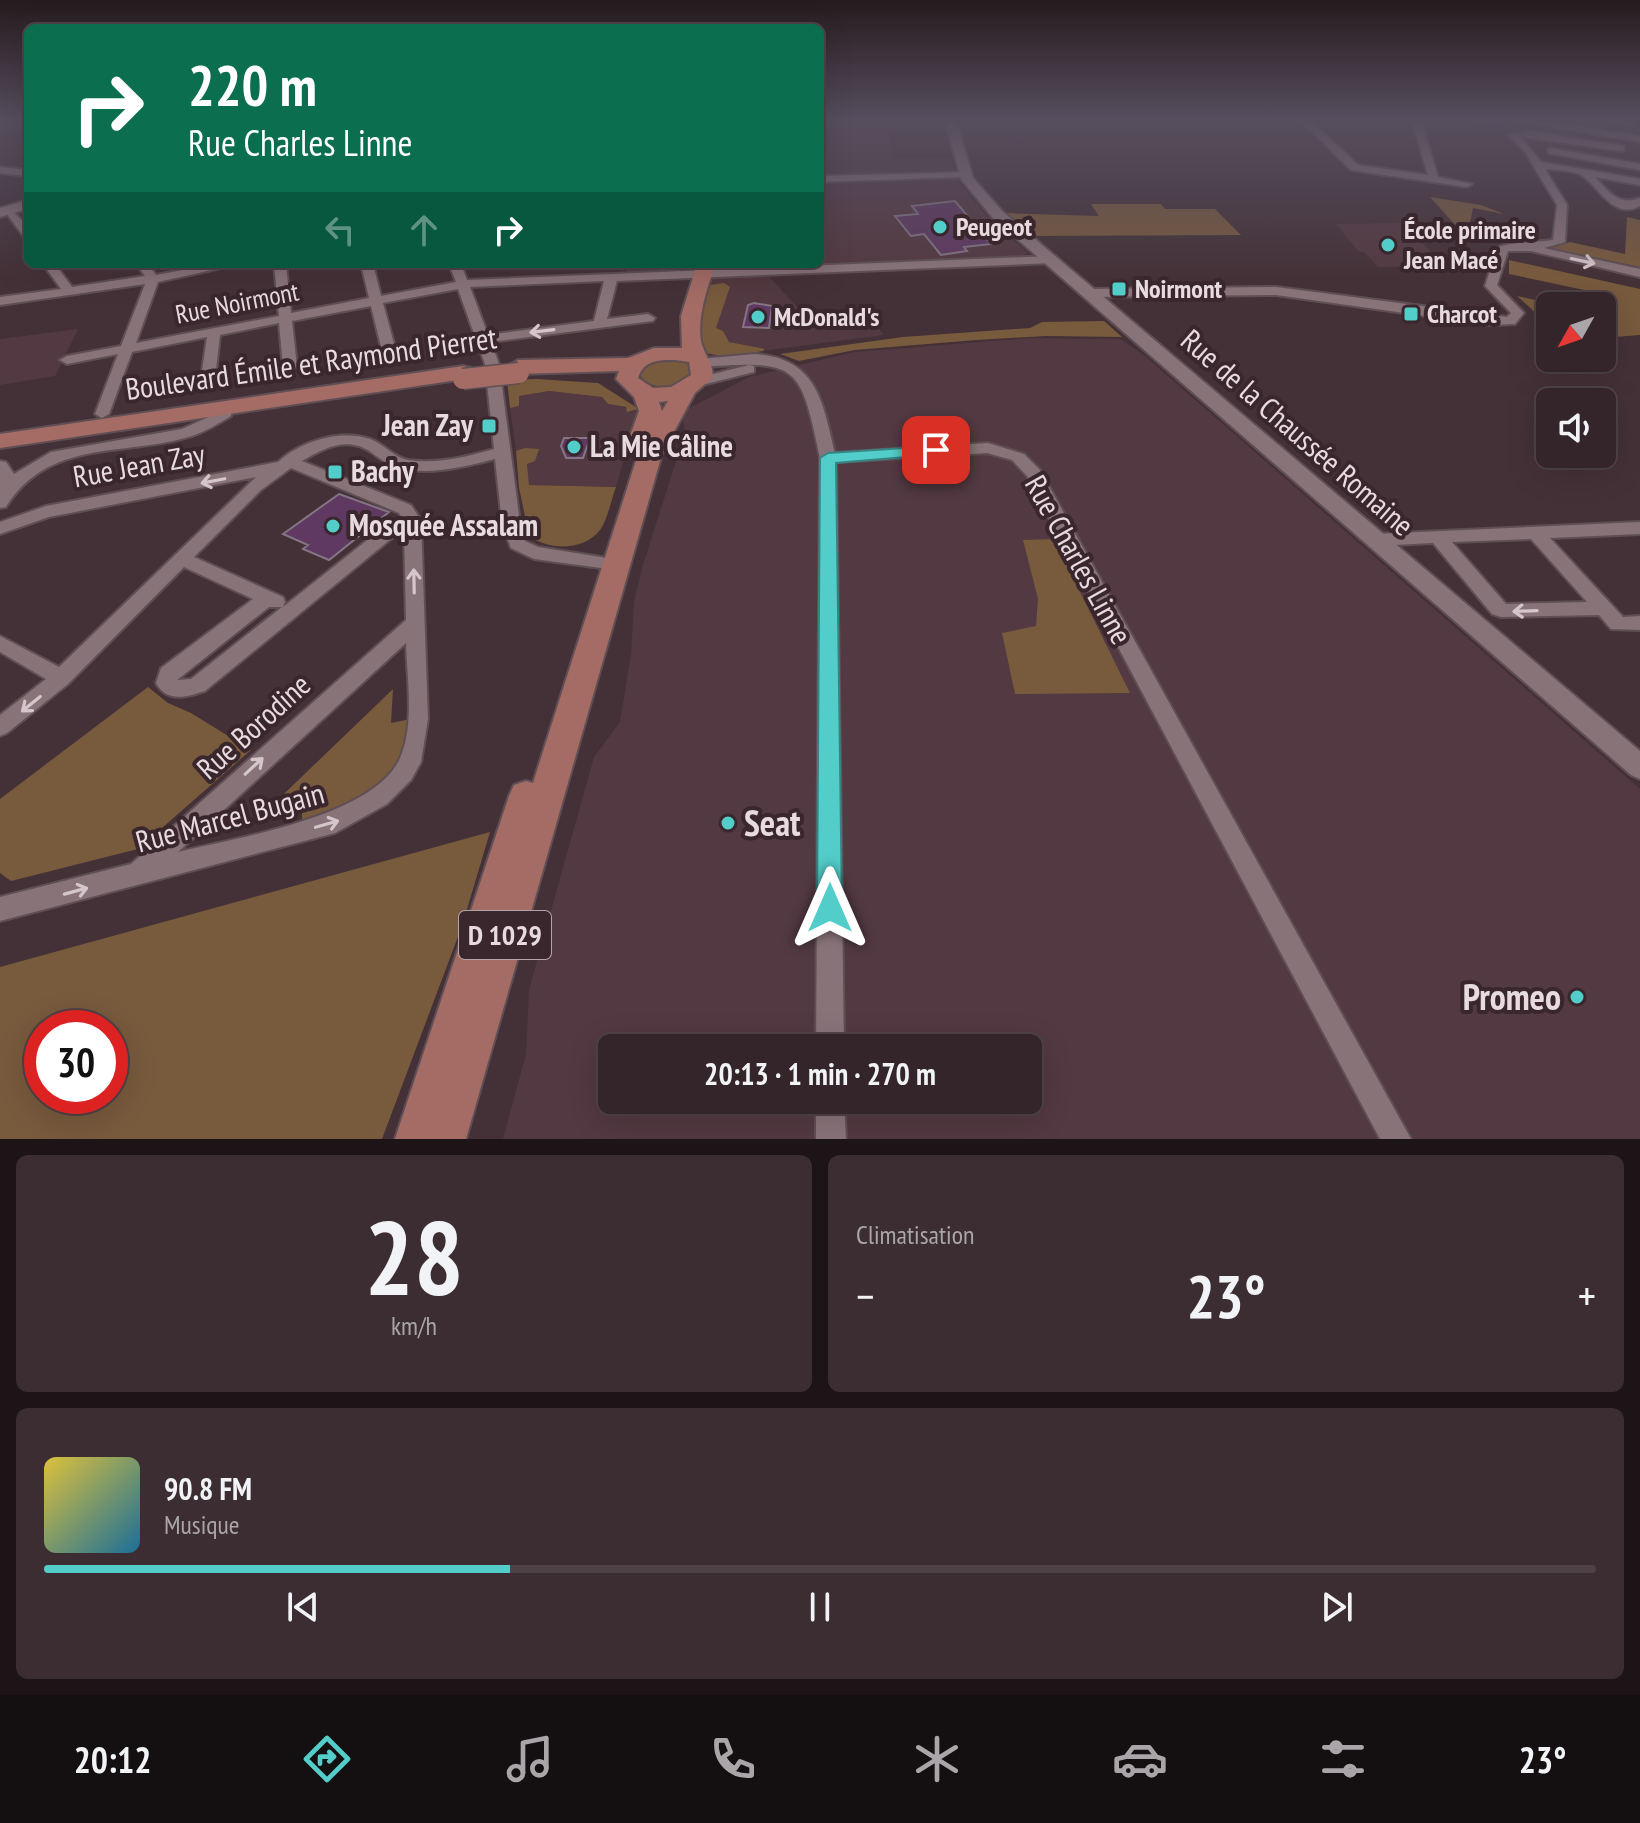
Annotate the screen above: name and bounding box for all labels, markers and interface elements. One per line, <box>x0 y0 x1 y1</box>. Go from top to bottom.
text: 220 m <box>188 49 317 121</box>
icon: right <box>56 56 160 160</box>
text: Rue Charles Linne <box>188 119 412 166</box>
icon: left <box>318 208 362 252</box>
icon: ahead <box>402 208 446 252</box>
icon: right <box>486 208 530 252</box>
place label: Peugeot <box>956 210 1033 243</box>
place label: École primaire Jean Macé <box>1403 213 1536 276</box>
marker: Peugeot <box>931 218 949 236</box>
marker: École primaire Jean Macé <box>1379 236 1397 254</box>
one-way arrow <box>1569 254 1595 269</box>
place label: Noirmont <box>1135 272 1223 305</box>
street label: Rue Noirmont <box>173 274 301 331</box>
marker: Noirmont <box>1110 280 1128 298</box>
north arrow <box>1536 292 1616 372</box>
map controls <box>1536 292 1616 468</box>
place label: Charcot <box>1427 297 1497 330</box>
place label: McDonald's <box>774 300 879 333</box>
marker: Charcot <box>1402 305 1420 323</box>
marker: McDonald's <box>749 308 767 326</box>
street label: Boulevard Émile et Raymond Pierret <box>123 317 499 408</box>
street label: Rue de la Chaussée Romaine <box>1173 320 1423 544</box>
one-way arrow <box>530 324 556 339</box>
button: sound <box>1536 388 1616 468</box>
place label: Jean Zay <box>381 405 474 444</box>
pin <box>902 416 970 484</box>
marker: Jean Zay <box>480 417 498 435</box>
place label: La Mie Câline <box>590 426 733 465</box>
icon: arrive <box>914 428 958 472</box>
street label: Rue Jean Zay <box>70 434 208 495</box>
marker: La Mie Câline <box>565 438 583 456</box>
place label: Bachy <box>351 451 415 490</box>
marker: Bachy <box>326 463 344 481</box>
street label: Rue Charles Linne <box>1017 468 1142 650</box>
one-way arrow <box>201 475 226 490</box>
place label: Mosquée Assalam <box>349 505 538 544</box>
marker: Mosquée Assalam <box>324 517 342 535</box>
one-way arrow <box>406 568 422 595</box>
one-way arrow <box>1512 604 1539 619</box>
street label: Rue Borodine <box>188 665 318 787</box>
one-way arrow <box>21 694 42 712</box>
one-way arrow <box>244 757 263 776</box>
street label: Rue Marcel Bugain <box>131 773 328 860</box>
place label: Seat <box>744 799 801 846</box>
marker: Seat <box>719 814 737 832</box>
one-way arrow <box>314 816 339 831</box>
position arrow <box>788 866 872 950</box>
one-way arrow <box>62 882 88 897</box>
road number: D 1029 <box>459 911 551 959</box>
place label: Promeo <box>1463 973 1561 1020</box>
marker: Promeo <box>1568 988 1586 1006</box>
speed limit sign: 30 <box>24 1010 128 1114</box>
text: 20:13 · 1 min · 270 m <box>704 1054 936 1093</box>
text: 28 <box>364 1189 464 1324</box>
text: Climatisation <box>856 1218 974 1251</box>
text: 23° <box>1186 1257 1266 1335</box>
text: − <box>856 1267 874 1324</box>
text: + <box>1578 1267 1596 1324</box>
text: km/h <box>391 1309 437 1342</box>
text: 90.8 FM <box>164 1469 252 1508</box>
text: Musique <box>164 1508 240 1541</box>
icon: previous <box>281 1585 325 1629</box>
icon: pause <box>798 1585 842 1629</box>
icon: next <box>1315 1585 1359 1629</box>
icon: directions <box>299 1731 355 1787</box>
icon: music <box>502 1731 558 1787</box>
icon: phone <box>705 1731 761 1787</box>
icon: climate <box>909 1731 965 1787</box>
icon: car <box>1112 1731 1168 1787</box>
icon: filters <box>1315 1731 1371 1787</box>
text: 20:12 <box>74 1736 152 1783</box>
text: 23° <box>1519 1736 1566 1783</box>

